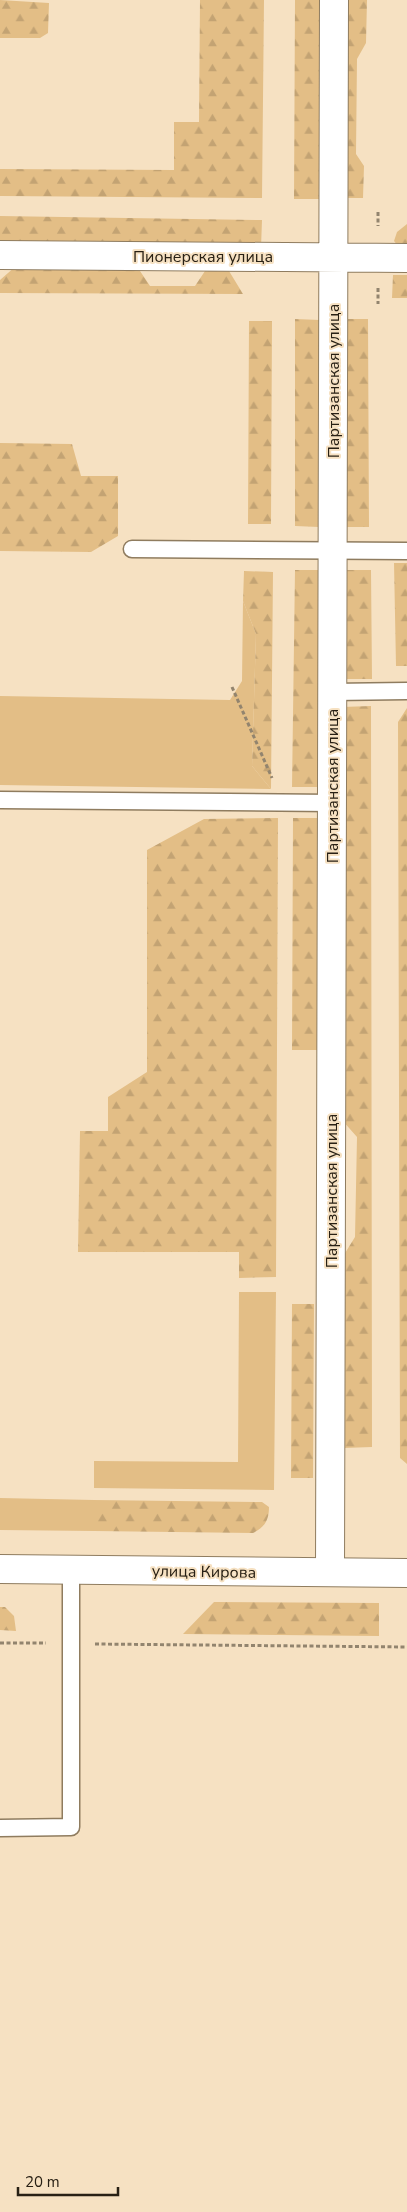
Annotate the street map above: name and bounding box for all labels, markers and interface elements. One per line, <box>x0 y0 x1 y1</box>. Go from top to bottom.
street label: Пионерская улица <box>133 246 273 268</box>
street label: Партизанская улица <box>323 304 345 458</box>
street label: Партизанская улица <box>322 709 344 863</box>
street label: Партизанская улица <box>321 1114 343 1268</box>
street label: улица Кирова <box>152 1560 256 1584</box>
scale bar <box>18 2164 118 2196</box>
text: 20 m <box>25 2172 60 2192</box>

